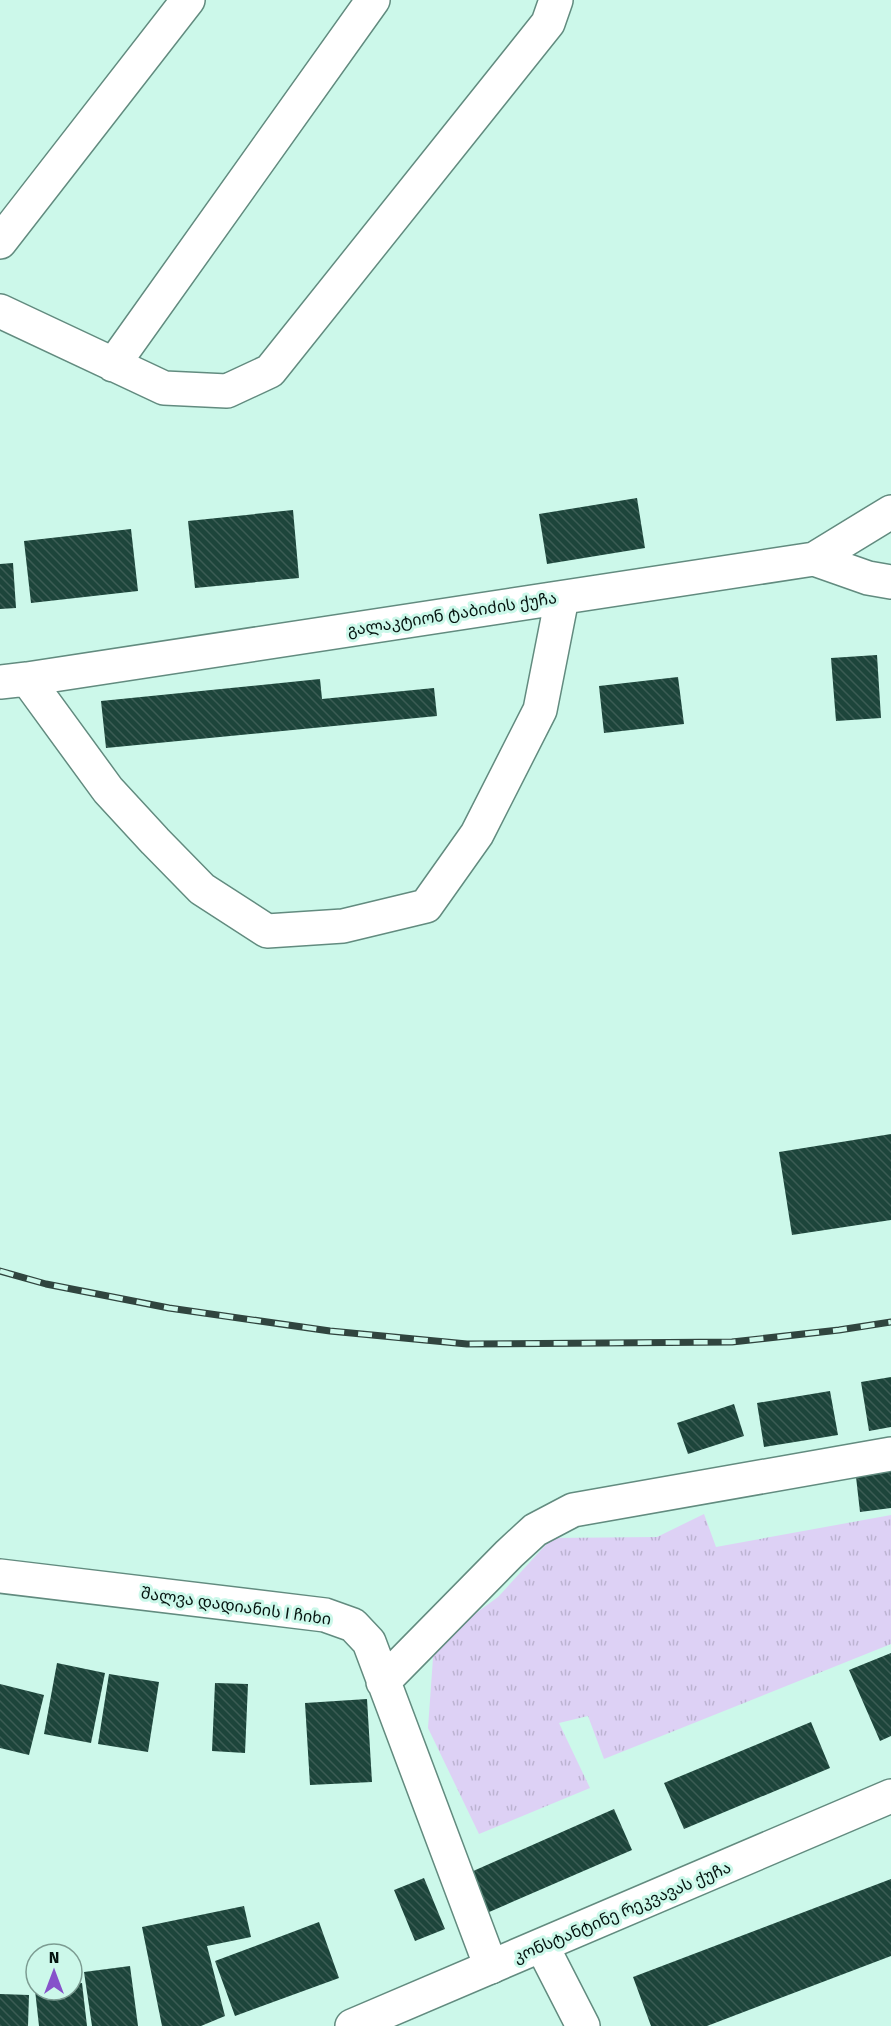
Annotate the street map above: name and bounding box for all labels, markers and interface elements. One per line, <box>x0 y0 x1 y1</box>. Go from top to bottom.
street label: გალაკტიონ ტაბიძის ქუჩა <box>346 588 558 641</box>
street label: შალვა დადიანის I ჩიხი <box>139 1583 332 1630</box>
street label: კონსტანტინე რეკვავას ქუჩა <box>510 1857 734 1967</box>
north arrow <box>24 1942 84 2002</box>
text: N <box>49 1948 59 1967</box>

